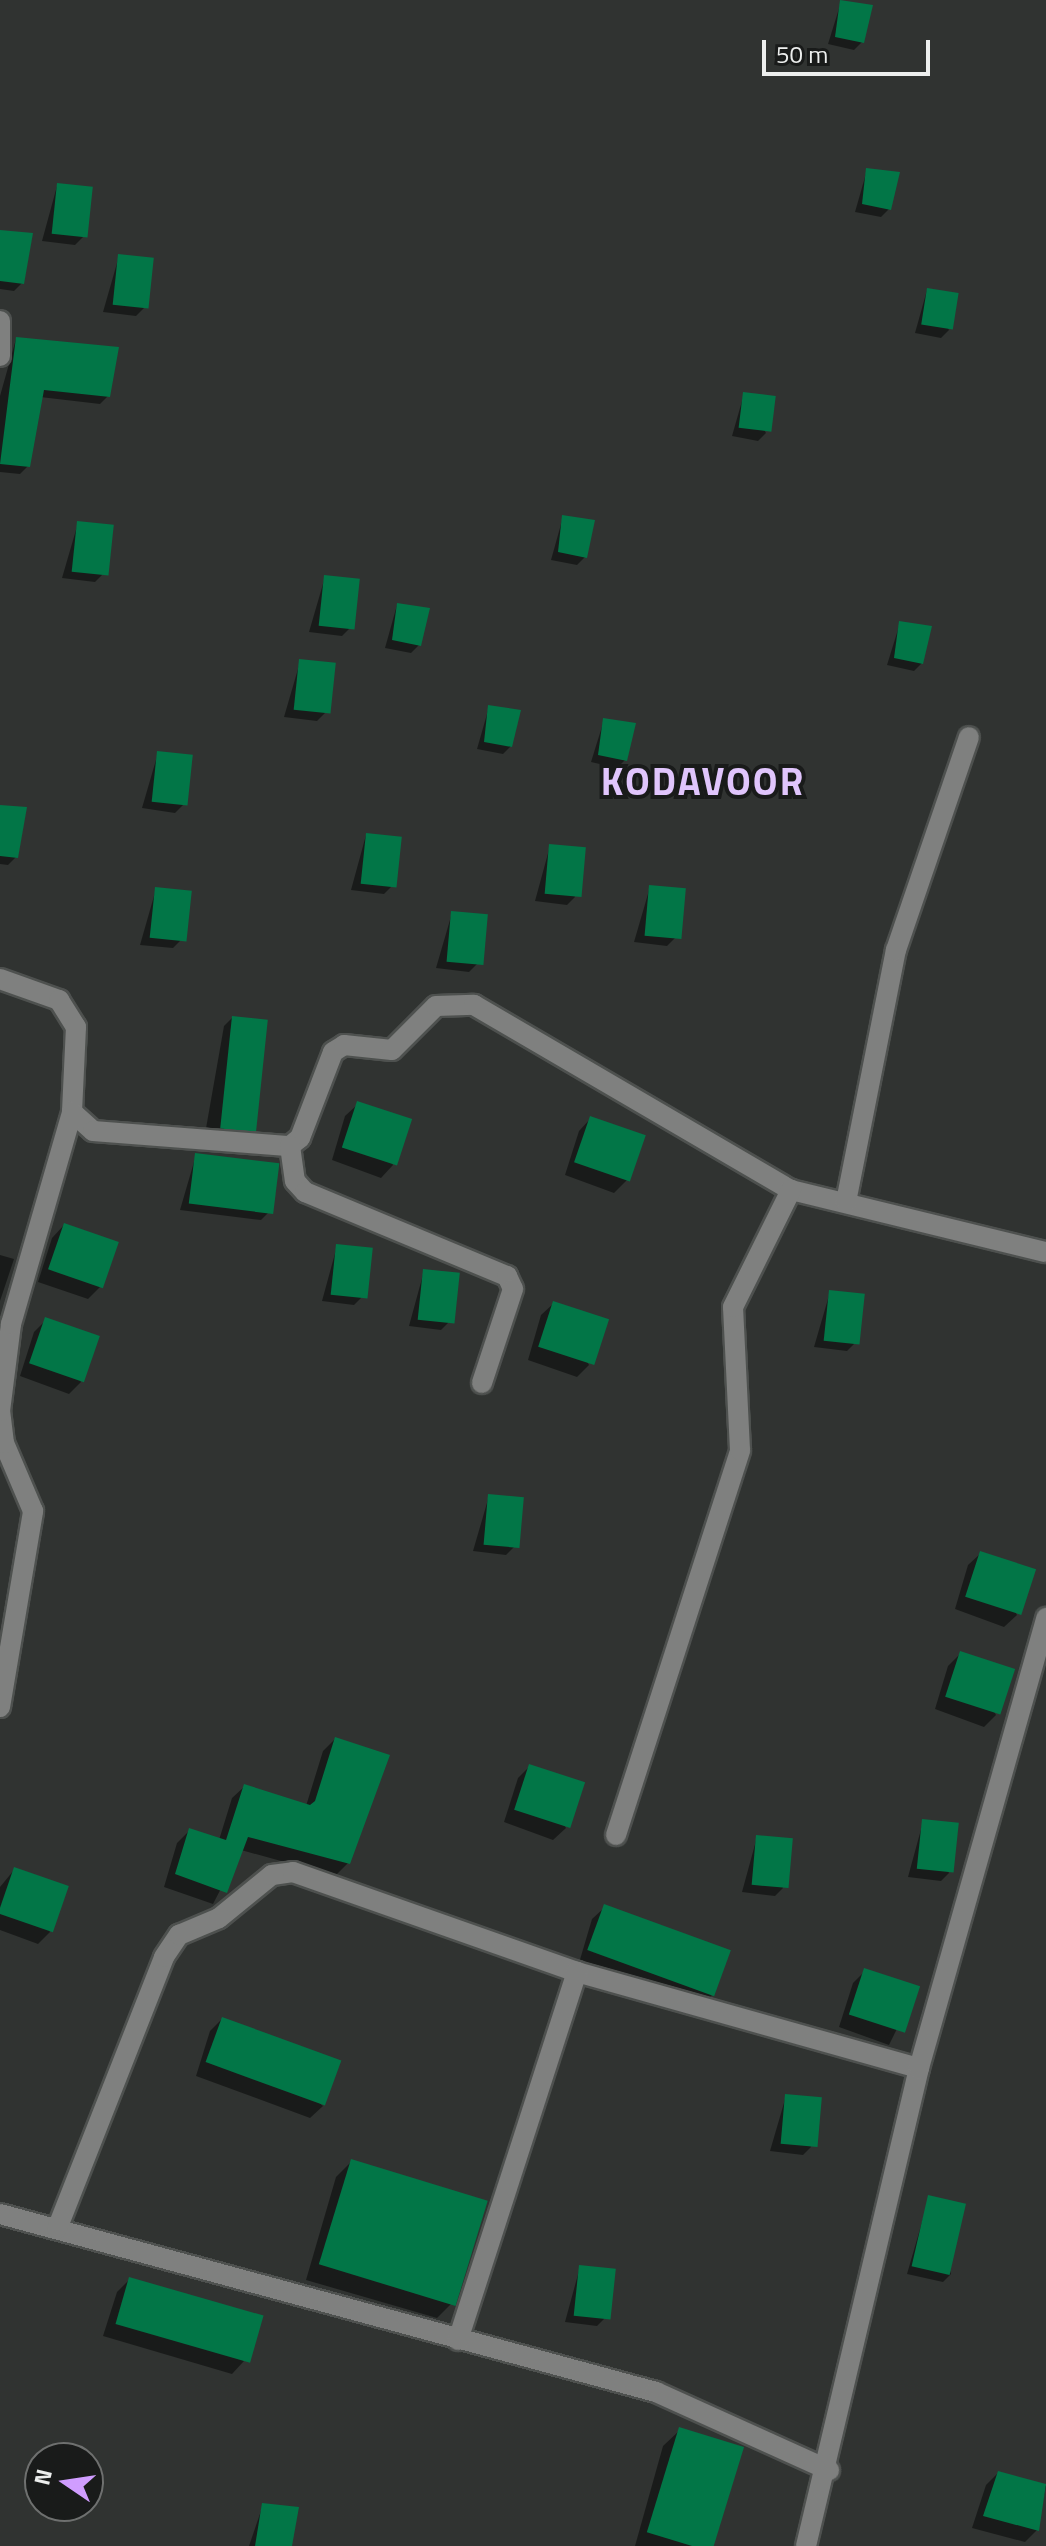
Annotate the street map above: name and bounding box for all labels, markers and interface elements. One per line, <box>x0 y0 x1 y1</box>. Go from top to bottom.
scale bar <box>766 24 934 74</box>
text: 50 m <box>776 36 828 72</box>
district label: KODAVOOR <box>601 759 805 805</box>
north arrow <box>24 2442 104 2522</box>
text: N <box>24 2466 61 2488</box>

